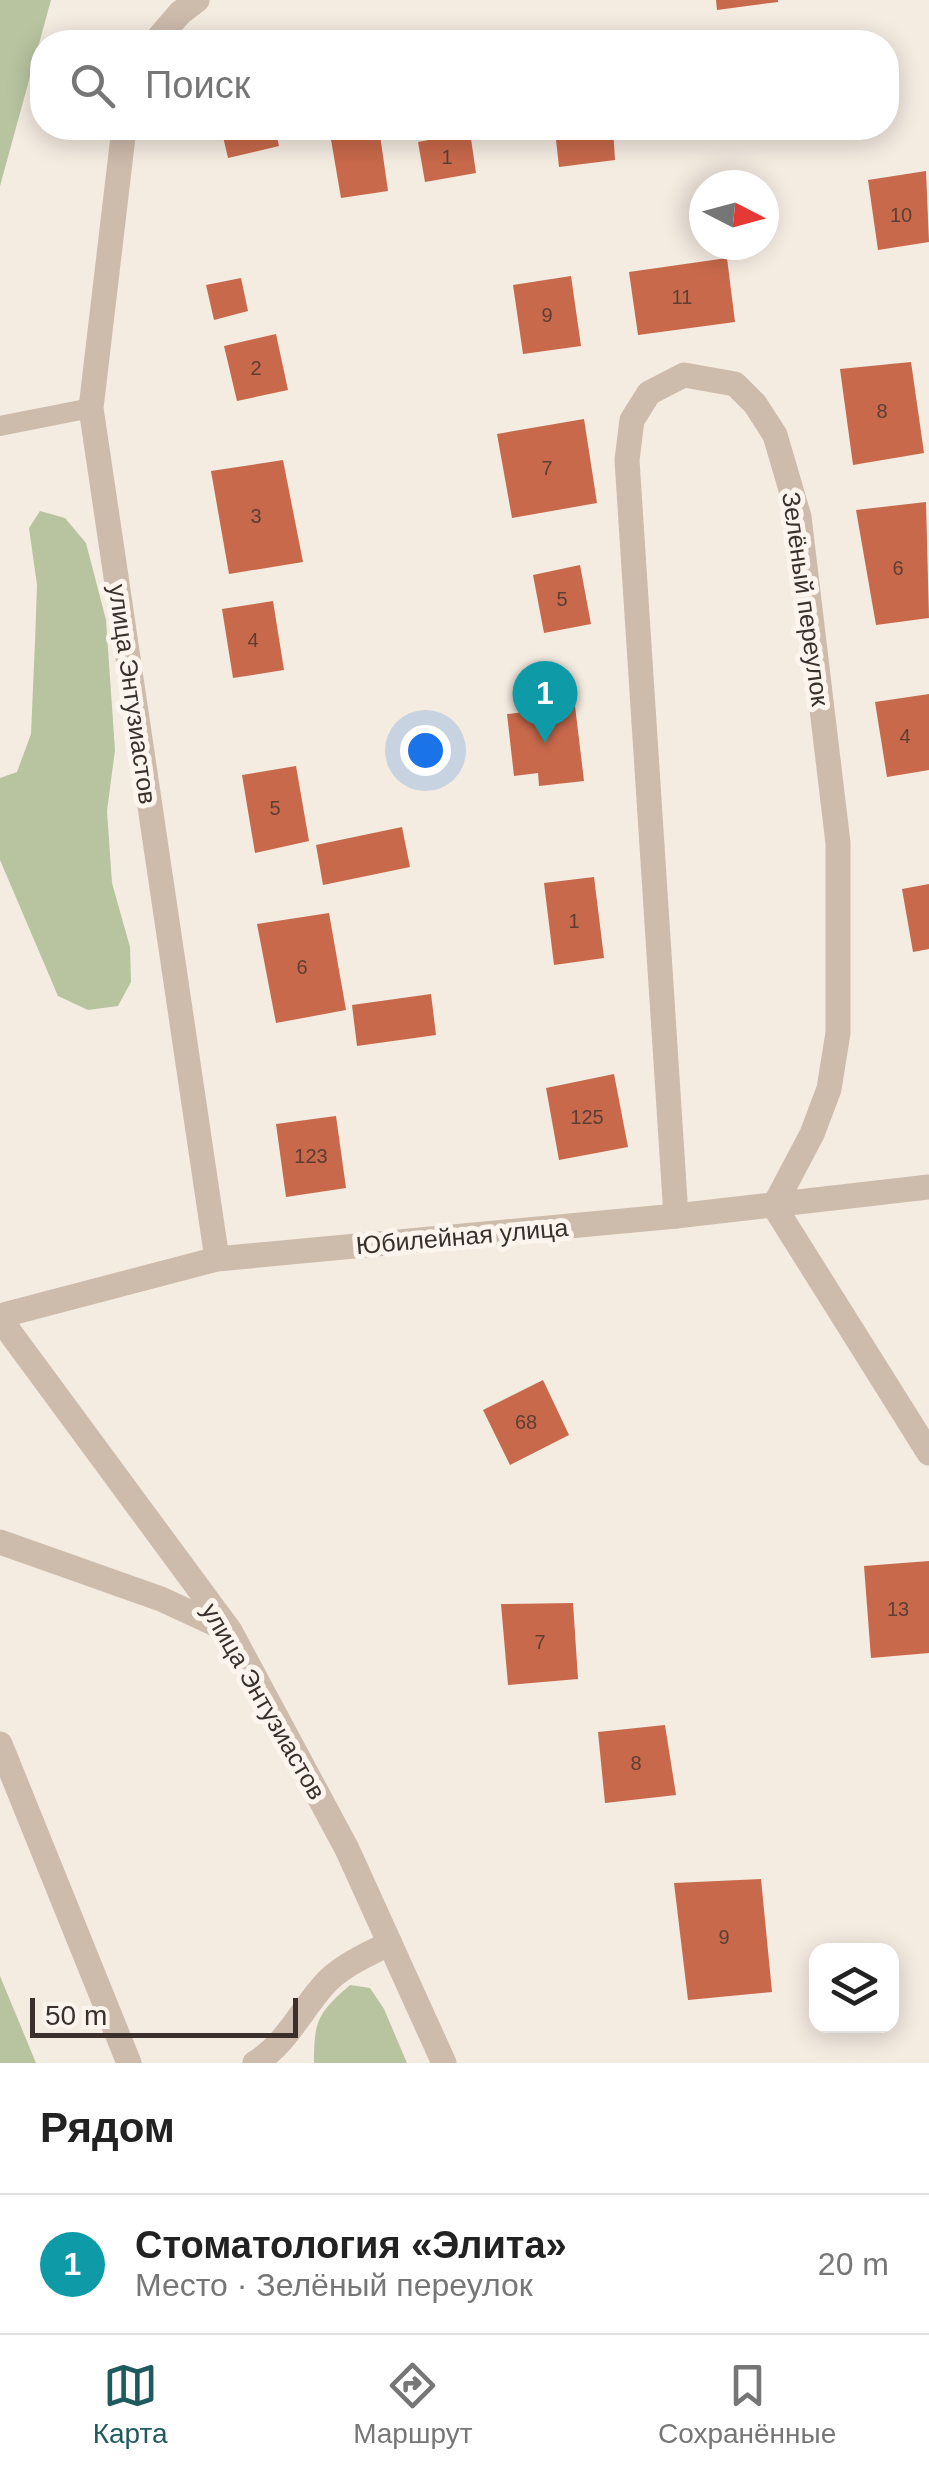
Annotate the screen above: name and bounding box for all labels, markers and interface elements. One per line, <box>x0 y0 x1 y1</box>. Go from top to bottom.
search box <box>30 30 899 140</box>
icon: search <box>65 58 120 113</box>
text: Поиск <box>145 64 250 106</box>
house number: 1 <box>441 146 453 168</box>
north arrow <box>689 170 779 260</box>
house number: 10 <box>890 204 912 226</box>
house number: 11 <box>672 286 692 308</box>
house number: 9 <box>541 304 553 326</box>
house number: 2 <box>250 357 262 379</box>
house number: 8 <box>876 400 888 422</box>
house number: 7 <box>541 457 553 479</box>
street label: Зелёный переулок <box>777 490 835 709</box>
house number: 3 <box>250 505 262 527</box>
house number: 6 <box>892 557 904 579</box>
street label: улица Энтузиастов <box>104 582 162 806</box>
house number: 5 <box>556 588 568 610</box>
house number: 4 <box>247 629 259 651</box>
pin: 1 <box>512 660 578 743</box>
your location <box>400 725 451 776</box>
house number: 4 <box>899 725 911 747</box>
house number: 5 <box>269 797 281 819</box>
house number: 1 <box>568 910 580 932</box>
house number: 6 <box>296 956 308 978</box>
house number: 125 <box>570 1106 604 1128</box>
house number: 123 <box>294 1145 328 1167</box>
street label: Юбилейная улица <box>355 1213 569 1259</box>
house number: 68 <box>515 1411 537 1433</box>
street label: улица Энтузиастов <box>196 1598 332 1804</box>
house number: 13 <box>887 1598 909 1620</box>
house number: 7 <box>534 1631 546 1653</box>
house number: 8 <box>630 1752 642 1774</box>
house number: 9 <box>718 1926 730 1948</box>
map controls <box>809 1943 899 2033</box>
button: layers <box>809 1943 899 2033</box>
scale bar <box>30 1993 298 2038</box>
text: 50 m <box>45 2000 107 2031</box>
text: Рядом <box>40 2104 175 2151</box>
text: Стоматология «Элита» <box>135 2224 567 2266</box>
text: 1 <box>64 2246 81 2282</box>
text: 20 m <box>818 2246 889 2282</box>
text: Место · Зелёный переулок <box>135 2267 533 2303</box>
tab: Карта <box>93 2358 168 2450</box>
tab: Маршрут <box>353 2358 472 2450</box>
tab: Сохранённые <box>658 2358 836 2450</box>

